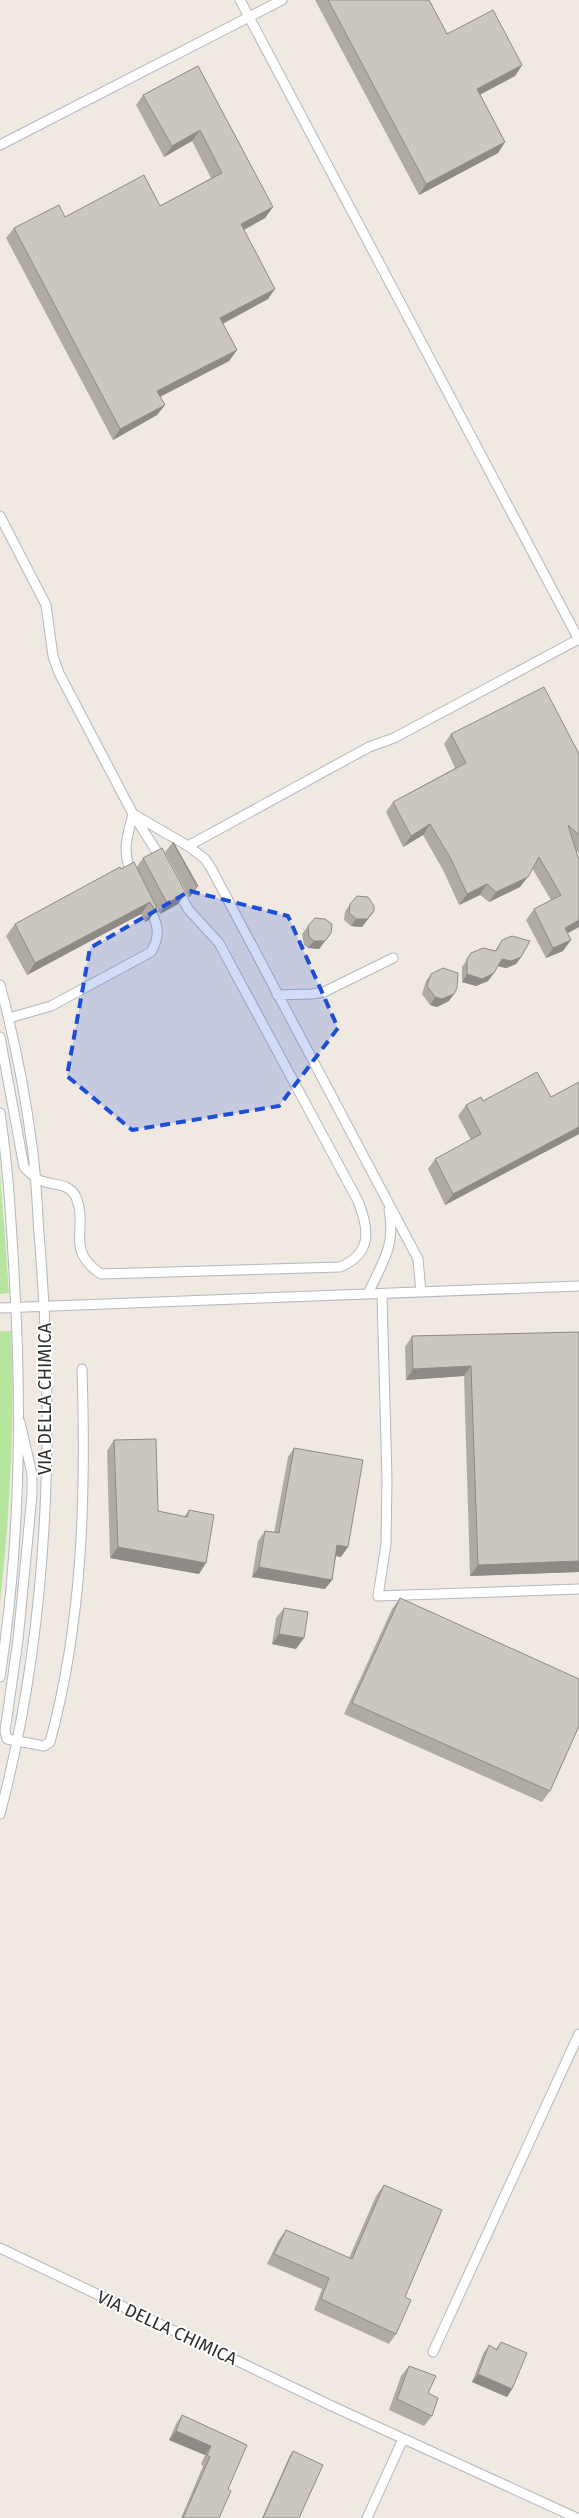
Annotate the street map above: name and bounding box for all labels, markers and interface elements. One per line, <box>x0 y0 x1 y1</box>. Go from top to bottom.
street label: VIA DELLA CHIMICA <box>34 1322 56 1475</box>
street label: VIA DELLA CHIMICA <box>93 2286 241 2370</box>

